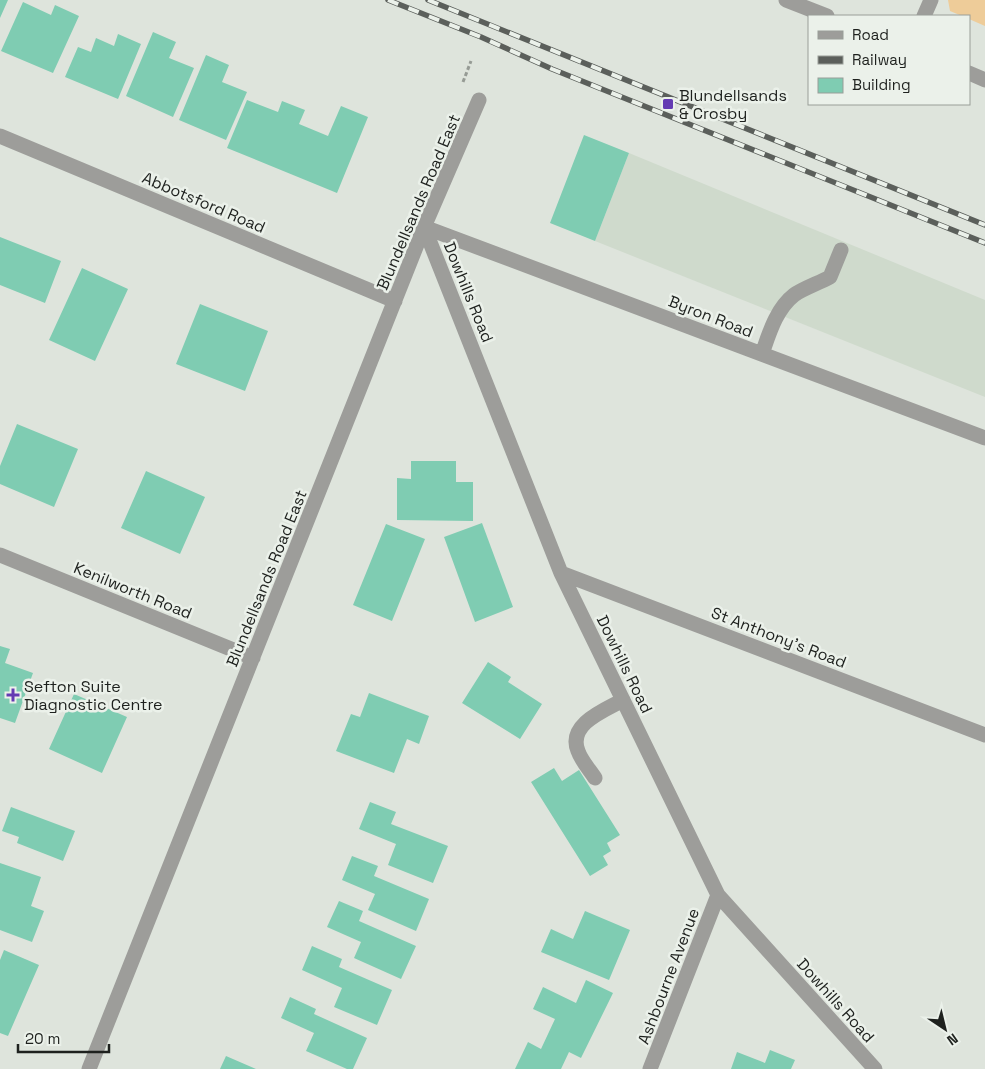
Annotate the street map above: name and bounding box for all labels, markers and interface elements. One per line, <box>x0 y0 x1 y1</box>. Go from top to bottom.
legend <box>808 15 970 105</box>
text: Road <box>852 25 889 44</box>
text: Railway <box>852 50 907 69</box>
text: Building <box>852 75 911 94</box>
place label: Blundellsands & Crosby <box>679 85 787 124</box>
marker: Blundellsands & Crosby <box>661 97 675 111</box>
street label: Blundellsands Road East <box>372 111 465 293</box>
street label: Abbotsford Road <box>139 167 269 238</box>
street label: Dowhills Road <box>439 239 498 346</box>
street label: Byron Road <box>665 291 756 342</box>
street label: Blundellsands Road East <box>221 487 312 670</box>
street label: Kenilworth Road <box>71 557 195 624</box>
street label: St Anthony's Road <box>708 602 849 673</box>
street label: Dowhills Road <box>592 612 657 717</box>
place label: Sefton Suite Diagnostic Centre <box>24 676 163 715</box>
marker: Sefton Suite Diagnostic Centre <box>6 688 20 702</box>
street label: Ashbourne Avenue <box>633 905 704 1047</box>
street label: Dowhills Road <box>792 954 879 1047</box>
north arrow <box>920 1004 970 1054</box>
scale bar <box>18 1022 109 1054</box>
text: 20 m <box>25 1029 60 1048</box>
text: N <box>943 1030 961 1050</box>

